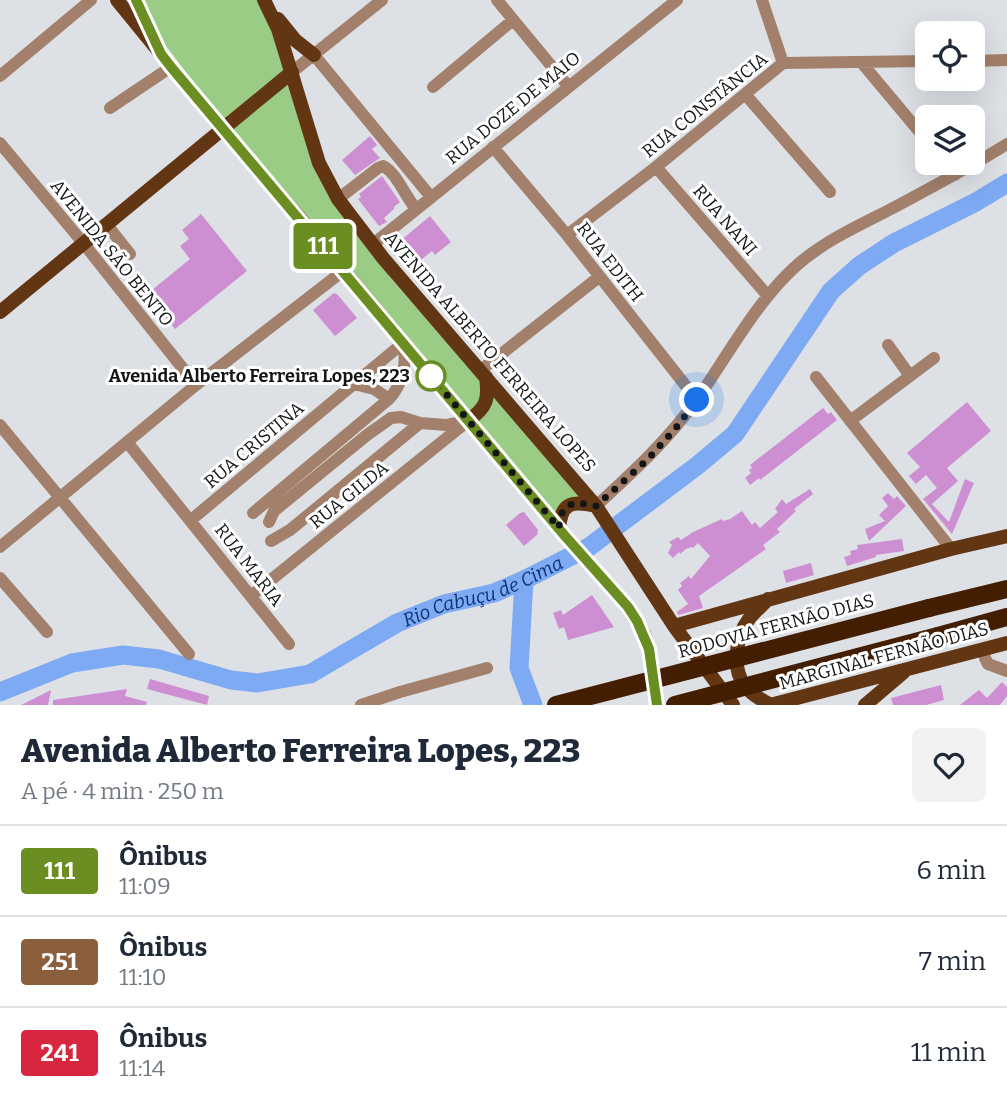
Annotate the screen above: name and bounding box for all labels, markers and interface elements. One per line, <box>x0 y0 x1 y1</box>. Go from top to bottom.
map controls <box>915 21 985 175</box>
button: locate <box>915 21 985 91</box>
street label: RUA DOZE DE MAIO <box>441 47 585 169</box>
street label: RUA CONSTÂNCIA <box>638 48 772 162</box>
button: layers <box>915 105 985 175</box>
street label: AVENIDA SÃO BENTO <box>46 175 178 331</box>
street label: RUA NANI <box>688 180 762 260</box>
street label: RUA EDITH <box>572 218 648 306</box>
line badge: 111 <box>283 223 363 269</box>
street label: AVENIDA ALBERTO FERREIRA LOPES <box>379 227 601 477</box>
text: 111 <box>307 232 339 260</box>
marker: Avenida Alberto Ferreira Lopes, 223 <box>416 361 446 391</box>
place label: Avenida Alberto Ferreira Lopes, 223 <box>108 365 410 387</box>
your location <box>679 382 714 417</box>
street label: RUA CRISTINA <box>200 397 308 493</box>
street label: RUA GILDA <box>305 456 393 534</box>
street label: RUA MARIA <box>210 519 288 611</box>
water label: Rio Cabuçu de Cima <box>399 551 567 631</box>
street label: RODOVIA FERNÃO DIAS <box>676 589 876 663</box>
street label: MARGINAL FERNÃO DIAS <box>777 617 991 695</box>
button: heart <box>912 728 986 802</box>
text: Avenida Alberto Ferreira Lopes, 223 <box>21 731 580 771</box>
text: A pé · 4 min · 250 m <box>21 777 224 805</box>
text: Ônibus <box>119 841 207 872</box>
text: 6 min <box>917 855 986 886</box>
text: 111 <box>44 857 75 885</box>
text: 11:09 <box>119 872 171 900</box>
text: Ônibus <box>119 932 207 963</box>
text: 7 min <box>919 946 986 977</box>
text: 251 <box>41 948 78 976</box>
text: 11:10 <box>119 963 167 991</box>
text: Ônibus <box>119 1023 207 1054</box>
text: 11 min <box>911 1037 986 1068</box>
text: 241 <box>40 1039 79 1067</box>
text: 11:14 <box>119 1054 165 1082</box>

